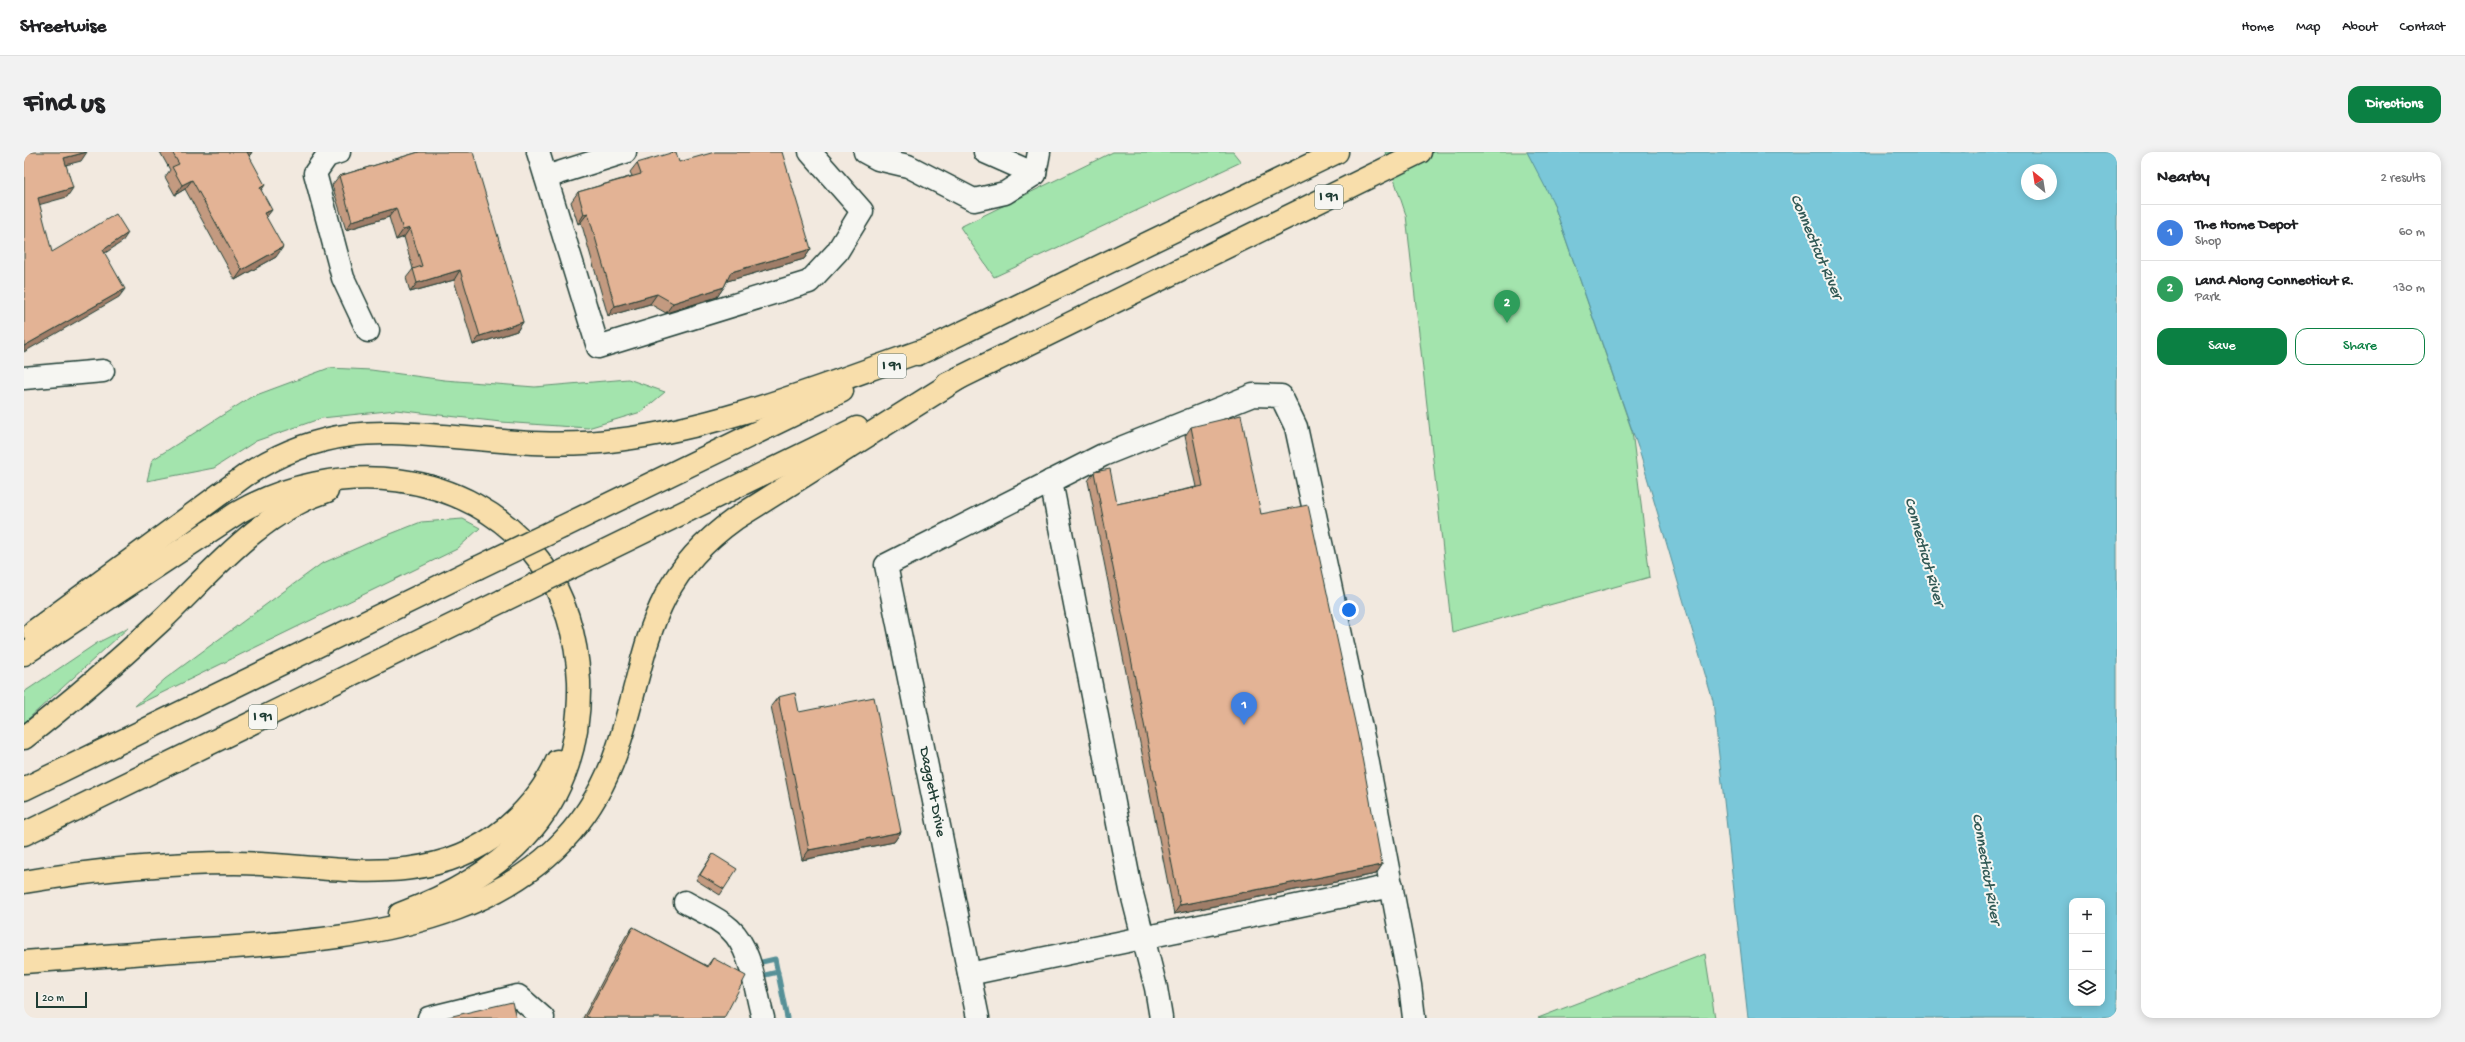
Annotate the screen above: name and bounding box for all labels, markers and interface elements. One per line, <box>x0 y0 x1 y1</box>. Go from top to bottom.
text: Streetwise <box>20 16 106 39</box>
text: Home <box>2242 19 2274 36</box>
text: Map <box>2296 19 2320 36</box>
text: About <box>2342 19 2378 36</box>
text: Contact <box>2400 19 2445 36</box>
button: Directions <box>2348 86 2441 123</box>
text: Find us <box>24 88 104 121</box>
north arrow <box>2021 164 2057 200</box>
text: Nearby <box>2157 168 2210 188</box>
text: 2 results <box>2380 171 2425 186</box>
road number: I 91 <box>1315 185 1343 209</box>
water label: Connecticut River <box>1784 192 1847 305</box>
text: The Home Depot <box>2195 216 2297 234</box>
text: 1 <box>2167 225 2173 240</box>
text: 60 m <box>2399 225 2425 240</box>
text: Shop <box>2195 234 2221 249</box>
text: Land Along Connecticut R. <box>2195 272 2354 290</box>
text: 2 <box>2167 281 2173 296</box>
text: 130 m <box>2393 281 2425 296</box>
pin: 2 <box>1494 290 1520 323</box>
text: Park <box>2195 290 2220 305</box>
button: Save <box>2157 328 2287 365</box>
button: Share <box>2295 328 2425 365</box>
road number: I 91 <box>878 354 906 378</box>
water label: Connecticut River <box>1898 496 1948 612</box>
your location <box>1339 600 1359 620</box>
pin: 1 <box>1231 692 1257 725</box>
road number: I 91 <box>249 705 277 729</box>
street label: Daggett Drive <box>914 744 950 839</box>
water label: Connecticut River <box>1966 812 2005 929</box>
map controls <box>2069 898 2105 1006</box>
button: + <box>2069 898 2105 934</box>
button: − <box>2069 934 2105 970</box>
button: layers <box>2069 970 2105 1006</box>
scale bar <box>36 990 87 1009</box>
text: 20 m <box>42 993 64 1005</box>

